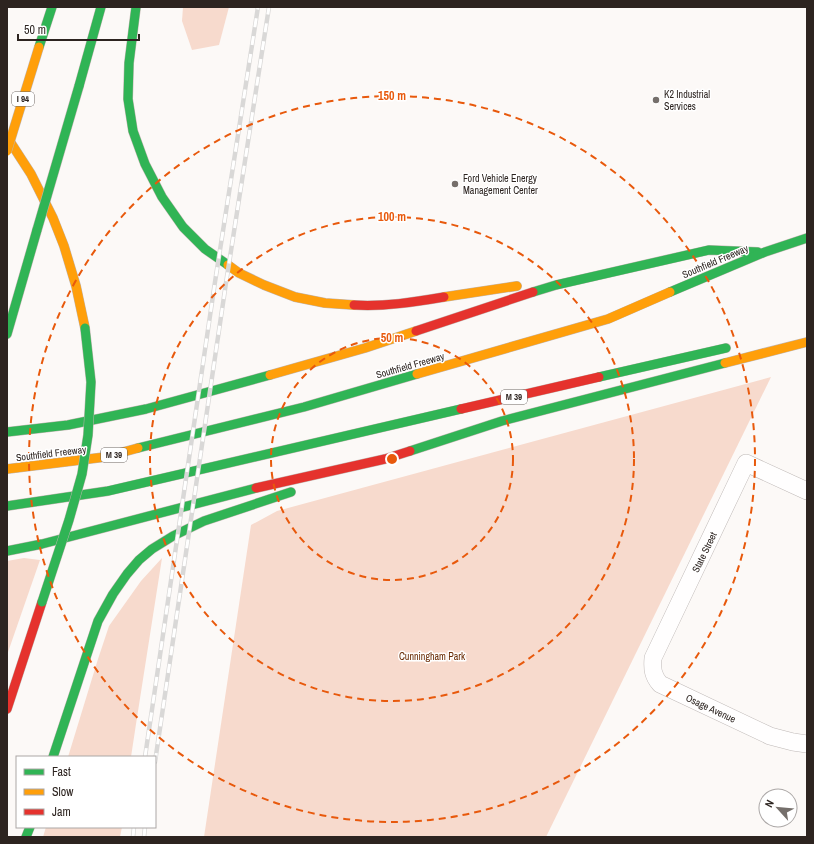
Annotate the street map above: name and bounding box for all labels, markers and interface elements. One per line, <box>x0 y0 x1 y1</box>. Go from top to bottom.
scale bar <box>18 16 139 42</box>
text: 50 m <box>24 22 46 38</box>
text: 150 m <box>378 88 406 104</box>
place label: K2 Industrial Services <box>664 88 710 113</box>
road number: I 94 <box>12 92 34 106</box>
marker: K2 Industrial Services <box>651 95 661 105</box>
place label: Ford Vehicle Energy Management Center <box>463 172 538 197</box>
marker: Ford Vehicle Energy Management Center <box>450 179 460 189</box>
text: 100 m <box>378 209 406 225</box>
street label: Southfield Freeway <box>680 241 751 281</box>
text: 50 m <box>381 330 403 346</box>
street label: Southfield Freeway <box>374 349 447 381</box>
road number: M 39 <box>501 390 527 404</box>
street label: Southfield Freeway <box>15 443 88 464</box>
road number: M 39 <box>101 448 127 462</box>
centre of rings <box>385 452 399 466</box>
street label: State Street <box>689 529 720 575</box>
park label: Cunningham Park <box>399 650 466 663</box>
street label: Osage Avenue <box>684 691 738 726</box>
legend <box>16 756 156 828</box>
text: Fast <box>52 764 71 780</box>
text: Slow <box>52 784 74 800</box>
north arrow <box>758 788 798 828</box>
text: N <box>761 797 777 810</box>
text: Jam <box>52 804 71 820</box>

